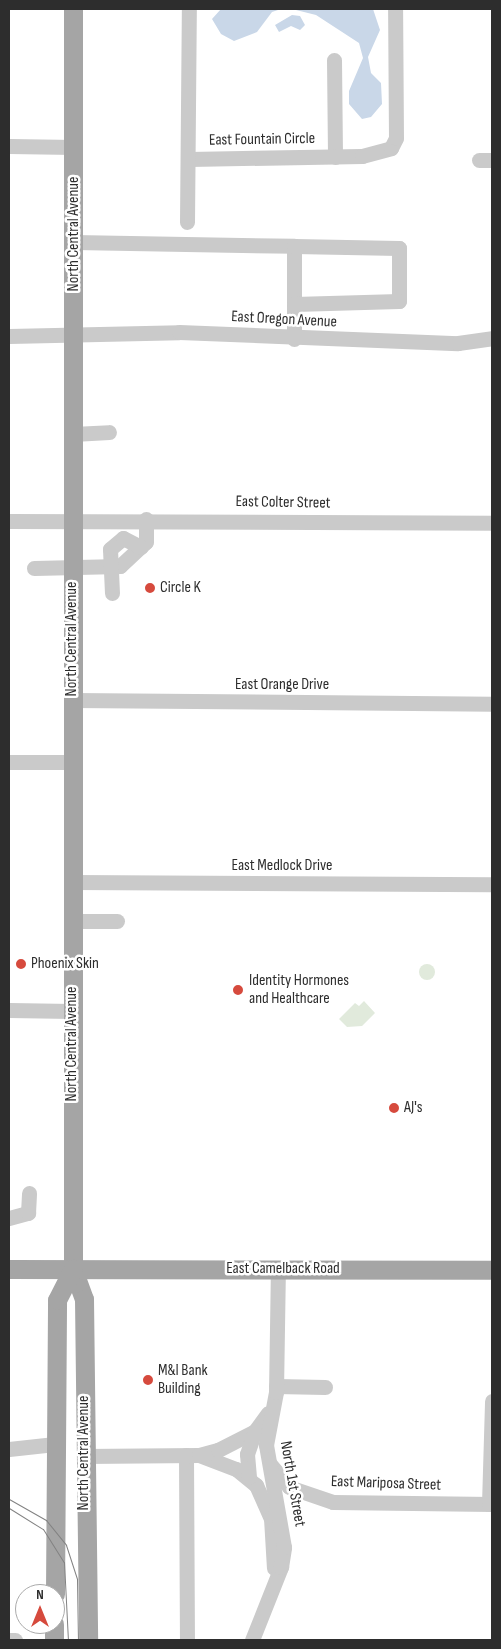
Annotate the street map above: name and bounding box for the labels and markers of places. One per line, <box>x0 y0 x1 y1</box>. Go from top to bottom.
place label: Circle K <box>160 578 201 598</box>
marker: Circle K <box>144 582 156 594</box>
place label: Phoenix Skin <box>31 954 99 974</box>
marker: Phoenix Skin <box>15 958 27 970</box>
place label: Identity Hormones and Healthcare <box>249 971 349 1009</box>
marker: Identity Hormones and Healthcare <box>231 983 245 997</box>
place label: AJ's <box>404 1098 423 1118</box>
marker: AJ's <box>388 1102 400 1114</box>
place label: M&I Bank Building <box>158 1361 208 1399</box>
marker: M&I Bank Building <box>142 1374 154 1386</box>

